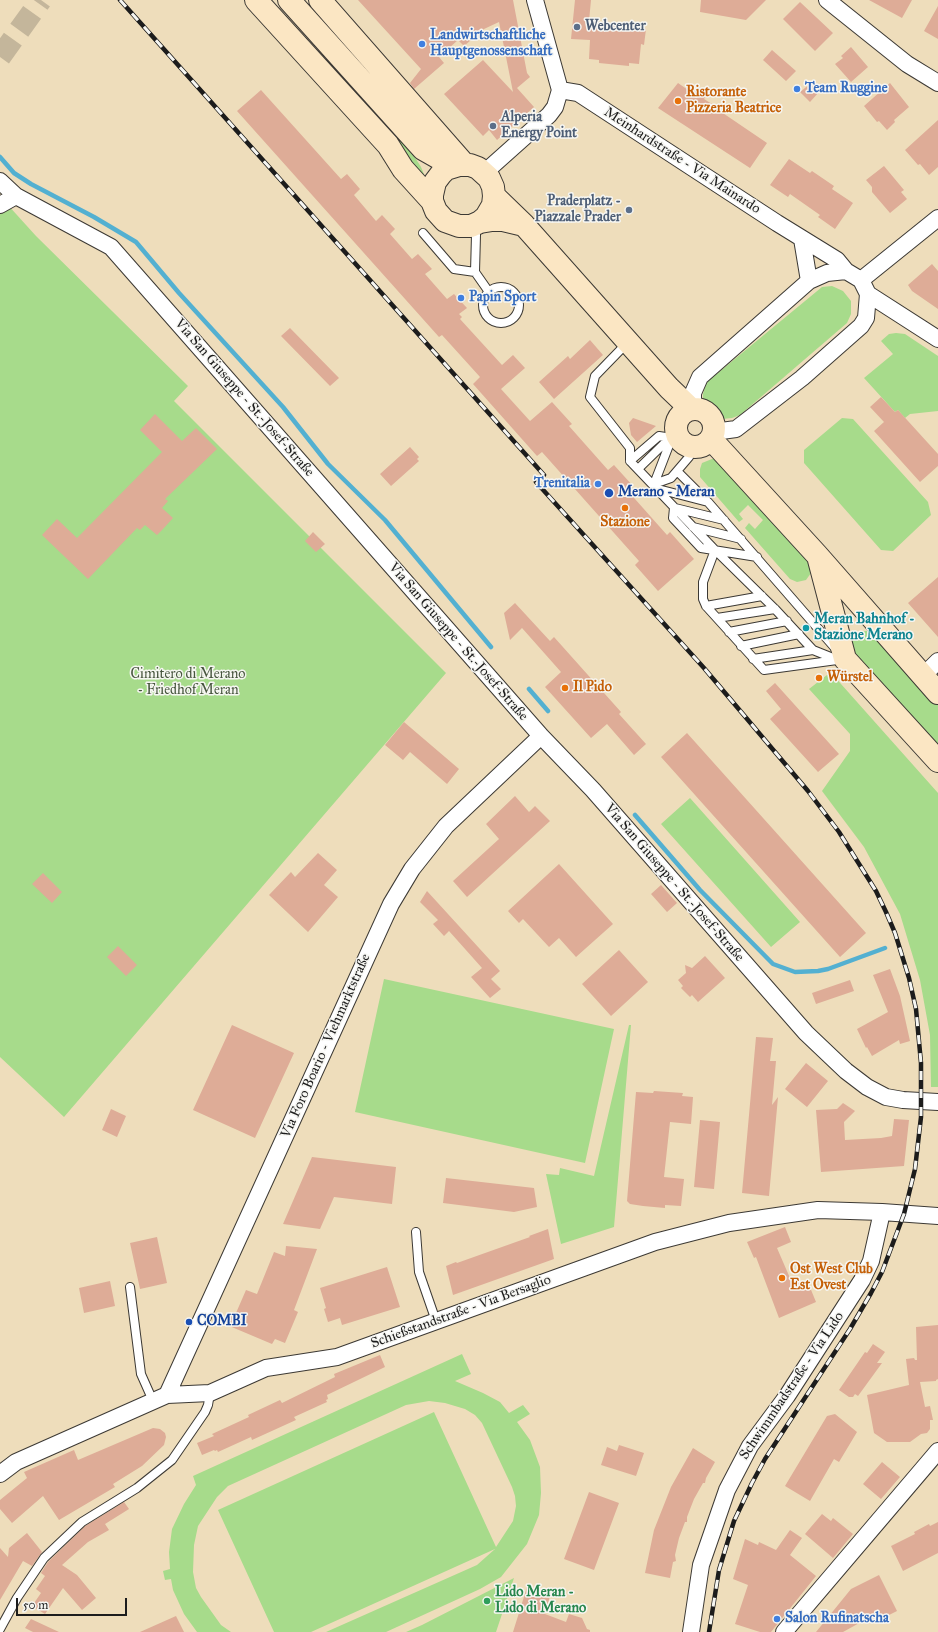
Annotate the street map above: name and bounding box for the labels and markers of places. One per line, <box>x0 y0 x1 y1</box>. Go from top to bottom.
place label: Webcenter <box>585 19 646 35</box>
marker: Webcenter <box>572 22 582 32</box>
place label: Landwirtschaftliche Hauptgenossenschaft <box>430 28 553 60</box>
marker: Landwirtschaftliche Hauptgenossenschaft <box>417 39 427 49</box>
place label: Team Ruggine <box>805 81 887 97</box>
marker: Team Ruggine <box>792 84 802 94</box>
place label: Ristorante Pizzeria Beatrice <box>686 85 781 118</box>
marker: Ristorante Pizzeria Beatrice <box>673 96 683 106</box>
place label: Alperia Energy Point <box>501 110 577 142</box>
marker: Alperia Energy Point <box>488 121 498 131</box>
place label: Praderplatz - Piazzale Prader <box>535 194 621 226</box>
marker: Praderplatz - Piazzale Prader <box>624 205 634 215</box>
place label: Papin Sport <box>469 290 536 306</box>
marker: Papin Sport <box>456 293 466 303</box>
place label: Trenitalia <box>534 476 590 492</box>
marker: Trenitalia <box>593 479 603 489</box>
place label: Merano - Meran <box>618 485 715 501</box>
marker: Merano - Meran <box>603 487 615 499</box>
marker: Stazione <box>620 503 630 513</box>
place label: Stazione <box>600 515 650 531</box>
place label: Meran Bahnhof - Stazione Merano <box>814 612 915 644</box>
marker: Meran Bahnhof - Stazione Merano <box>801 623 811 633</box>
place label: Würstel <box>827 670 873 686</box>
marker: Würstel <box>814 673 824 683</box>
place label: Il Pido <box>573 680 612 696</box>
marker: Il Pido <box>560 683 570 693</box>
place label: Ost West Club Est Ovest <box>790 1262 873 1294</box>
marker: Ost West Club Est Ovest <box>777 1273 787 1283</box>
place label: COMBI <box>197 1314 247 1330</box>
marker: COMBI <box>184 1317 194 1327</box>
place label: Lido Meran - Lido di Merano <box>495 1585 586 1618</box>
marker: Lido Meran - Lido di Merano <box>482 1596 492 1606</box>
place label: Salon Rufinatscha <box>785 1611 889 1627</box>
marker: Salon Rufinatscha <box>772 1614 782 1624</box>

